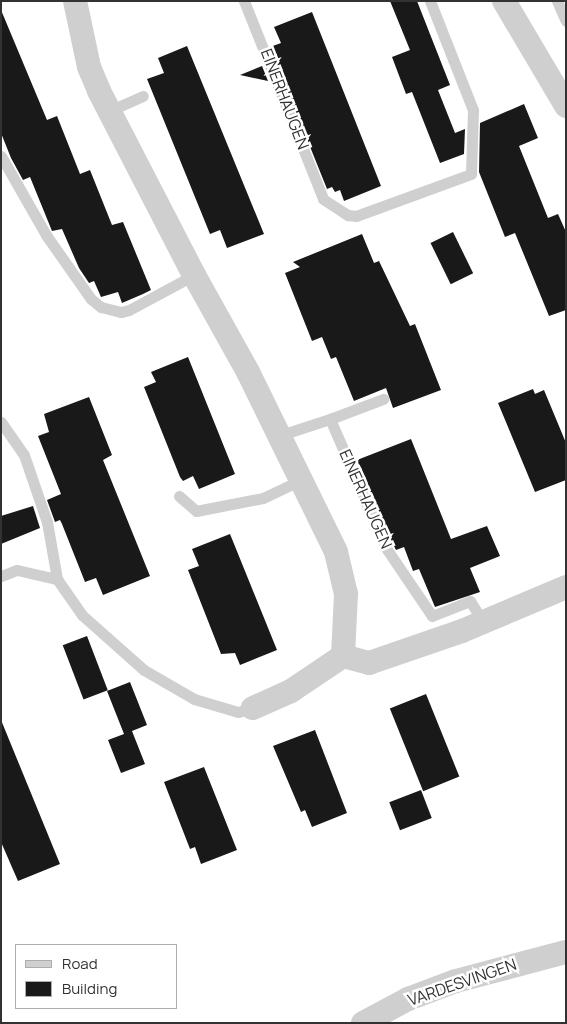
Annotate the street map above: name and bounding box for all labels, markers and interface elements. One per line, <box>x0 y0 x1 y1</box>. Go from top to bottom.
street label: EINERHAUGEN <box>257 46 313 152</box>
street label: EINERHAUGEN <box>336 447 396 551</box>
legend <box>15 944 178 1009</box>
text: Road <box>62 953 98 974</box>
street label: VARDESVINGEN <box>405 954 519 1010</box>
text: Building <box>62 978 117 999</box>

